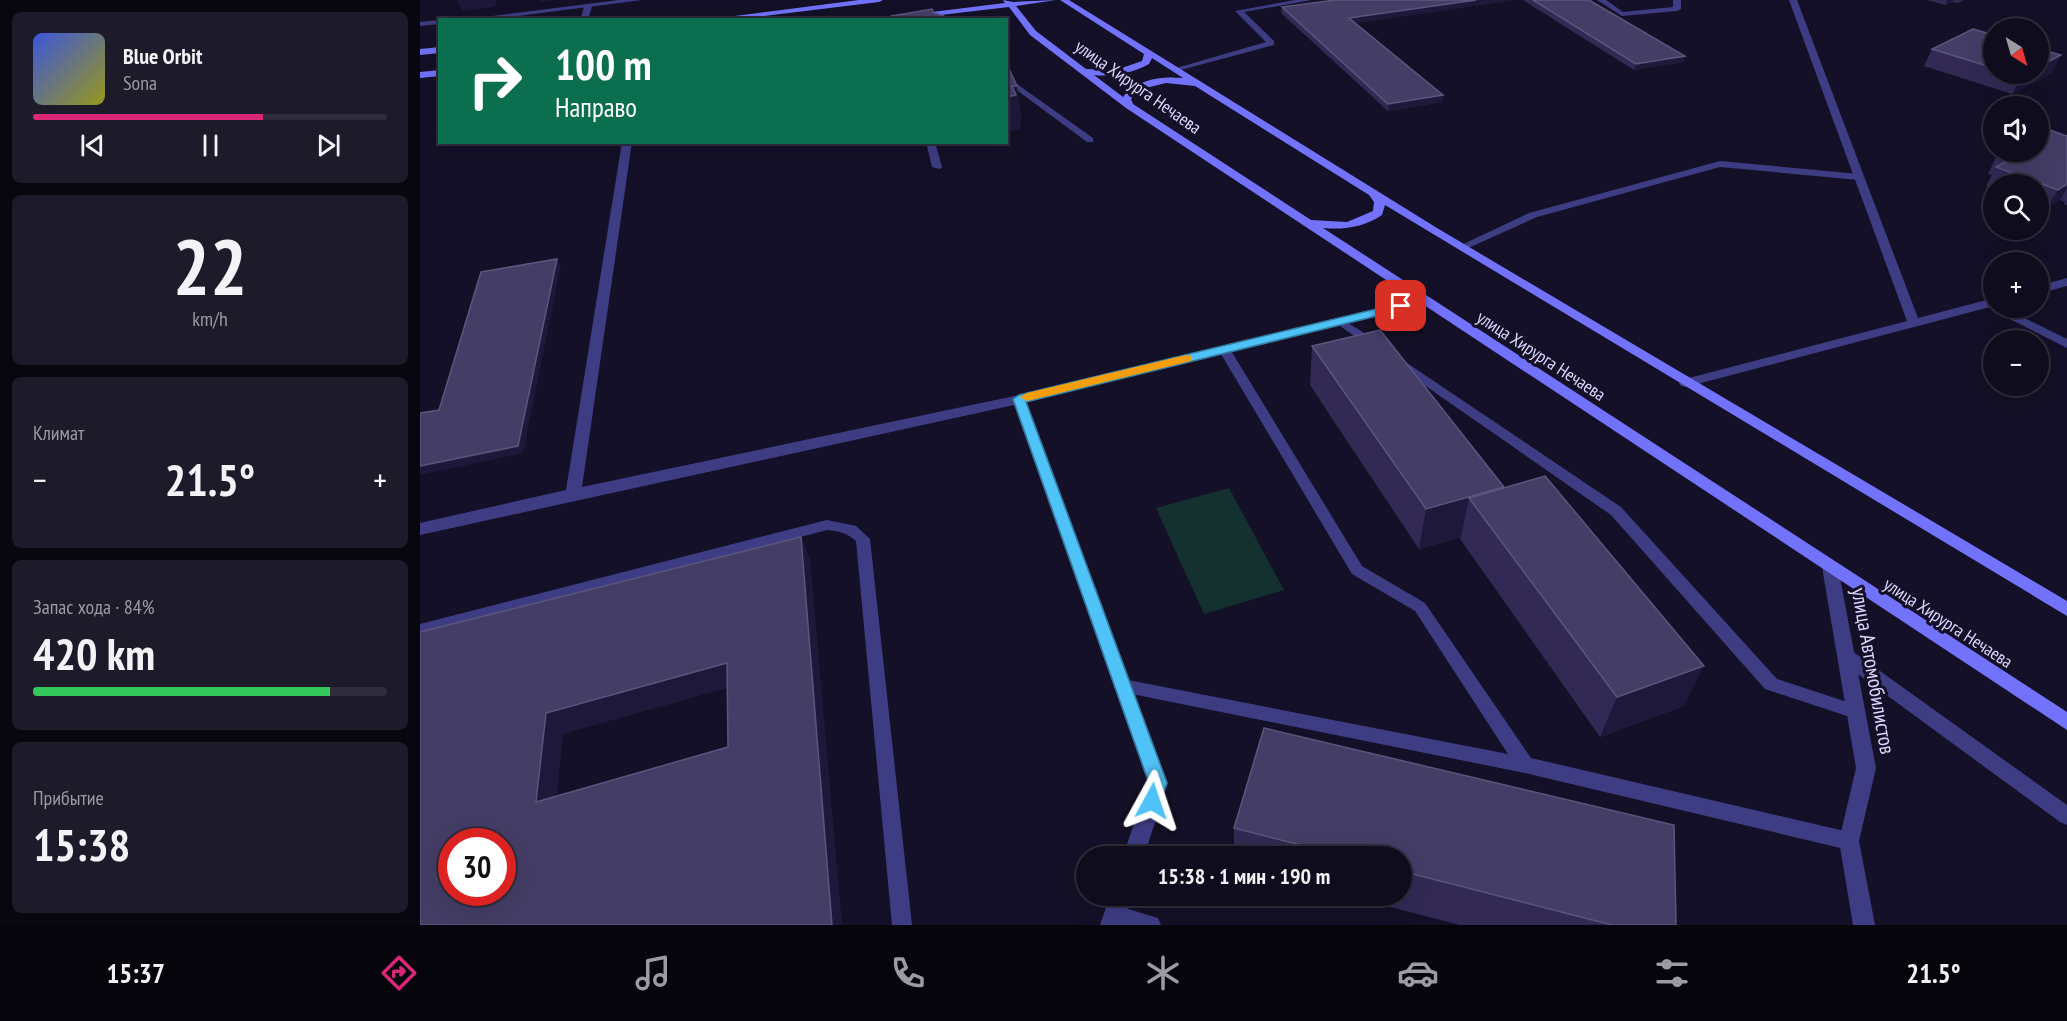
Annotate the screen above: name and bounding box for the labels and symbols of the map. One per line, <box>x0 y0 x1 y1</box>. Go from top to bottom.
north arrow <box>1983 18 2049 84</box>
street label: улица Хирурга Нечаева <box>1071 34 1206 139</box>
pin <box>1375 280 1426 331</box>
street label: улица Хирурга Нечаева <box>1472 305 1610 406</box>
street label: улица Хирурга Нечаева <box>1879 572 2017 673</box>
street label: улица Автомобилистов <box>1846 586 1901 756</box>
position arrow <box>1120 769 1184 833</box>
speed limit sign: 30 <box>438 828 516 906</box>

